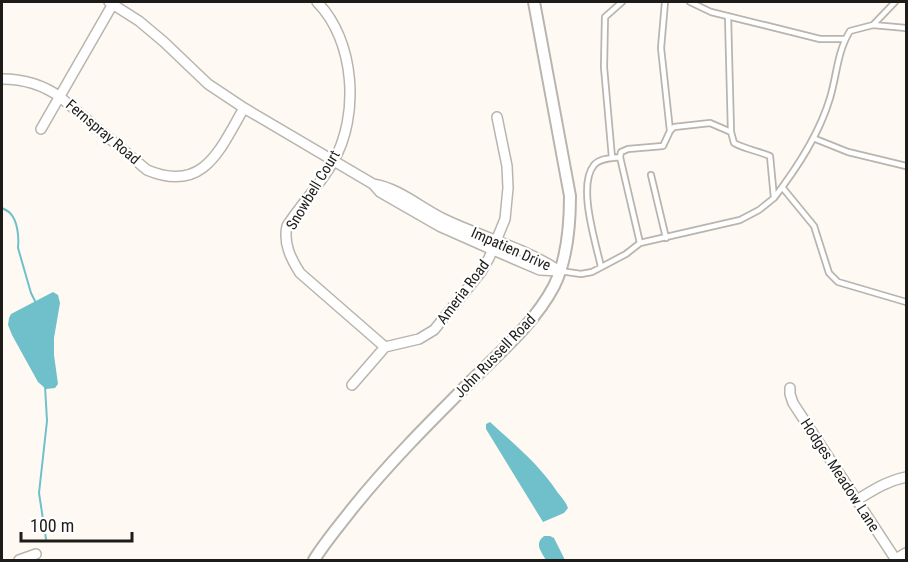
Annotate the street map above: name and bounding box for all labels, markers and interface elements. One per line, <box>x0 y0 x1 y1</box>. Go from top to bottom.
street label: Fernspray Road <box>62 96 144 168</box>
street label: Snowbell Court <box>282 147 344 233</box>
street label: Impatien Drive <box>468 223 554 275</box>
street label: Ameria Road <box>433 256 493 328</box>
street label: John Russell Road <box>451 311 539 401</box>
street label: Hodges Meadow Lane <box>797 415 883 535</box>
scale bar <box>21 505 132 543</box>
text: 100 m <box>30 515 74 536</box>

